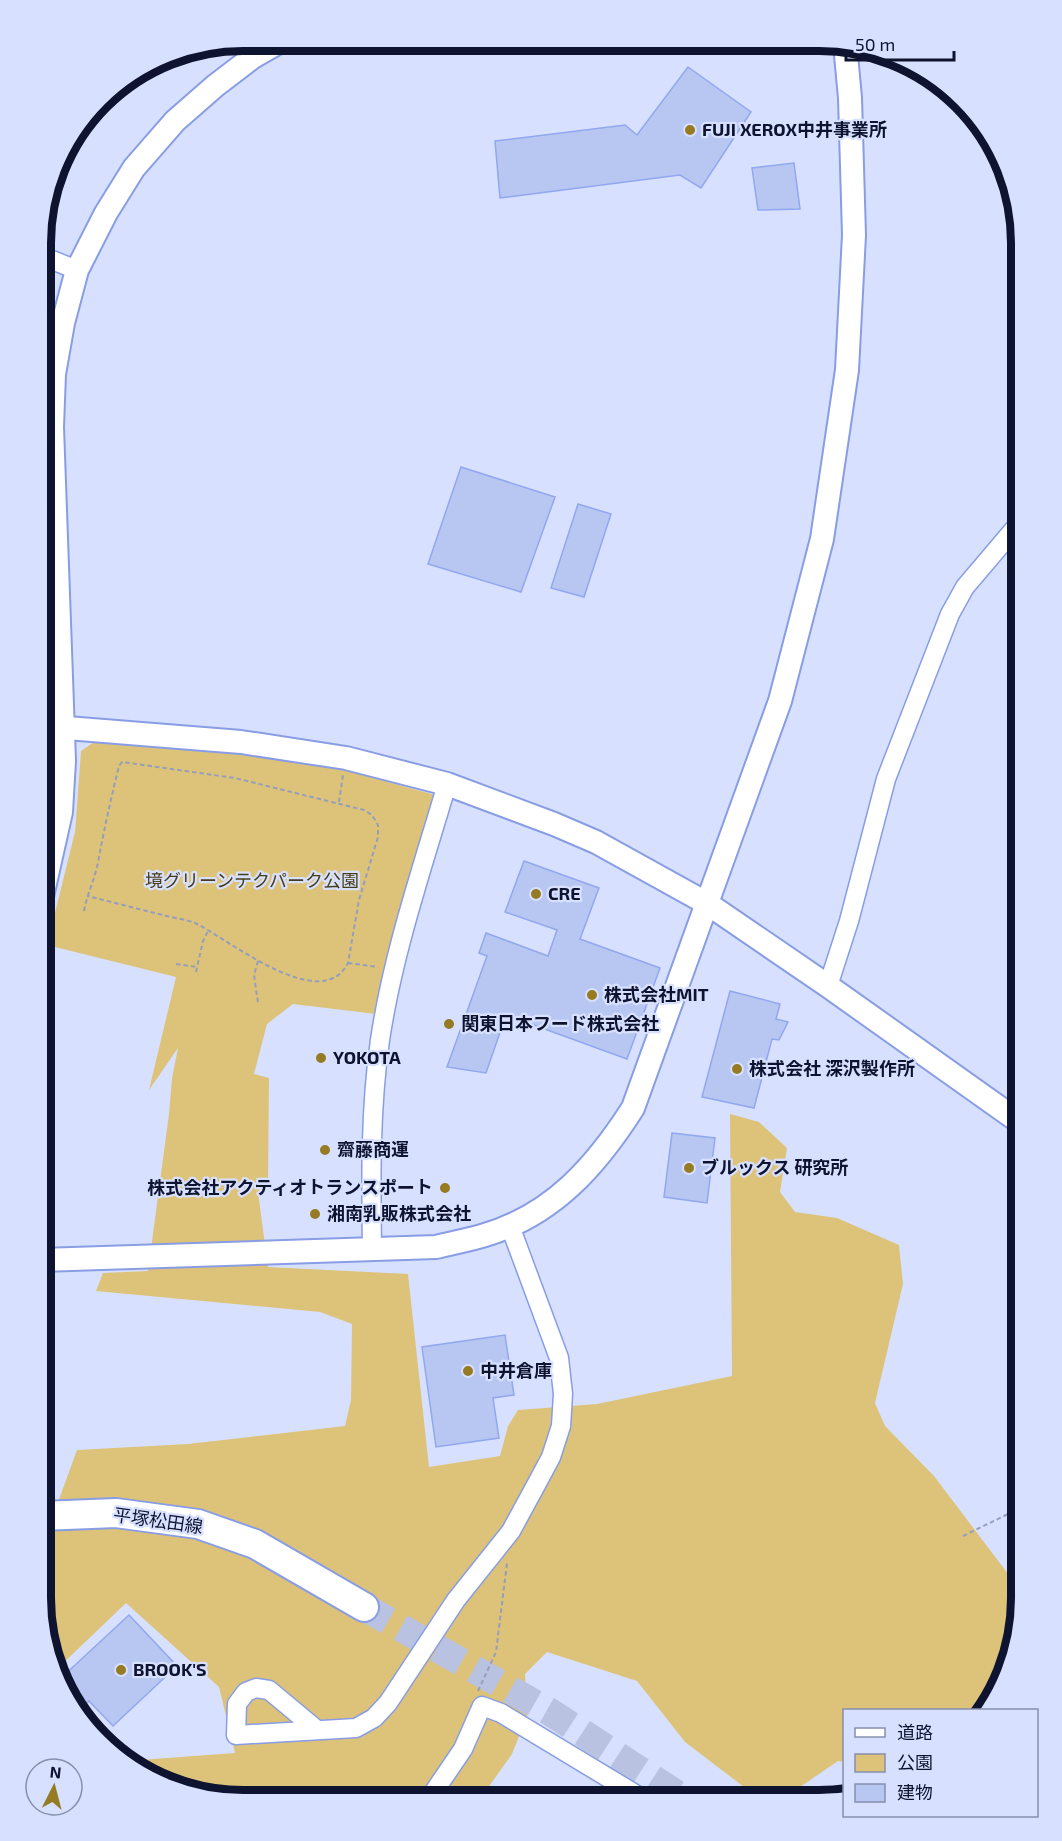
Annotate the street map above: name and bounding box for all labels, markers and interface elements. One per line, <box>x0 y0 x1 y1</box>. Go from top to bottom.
scale bar <box>846 24 954 62</box>
text: 50 m <box>855 33 895 55</box>
place label: FUJI XEROX中井事業所 <box>702 118 887 140</box>
marker: FUJI XEROX中井事業所 <box>683 123 697 137</box>
park label: 境グリーンテクパーク公園 <box>145 869 359 891</box>
place label: CRE <box>548 882 581 904</box>
marker: CRE <box>529 887 543 901</box>
place label: 株式会社MIT <box>604 983 709 1005</box>
marker: 株式会社MIT <box>585 988 599 1002</box>
place label: 関東日本フード株式会社 <box>461 1012 659 1034</box>
marker: 関東日本フード株式会社 <box>442 1017 456 1031</box>
place label: YOKOTA <box>333 1046 401 1068</box>
marker: YOKOTA <box>314 1051 328 1065</box>
place label: 株式会社 深沢製作所 <box>749 1057 915 1079</box>
marker: 株式会社 深沢製作所 <box>730 1062 744 1076</box>
place label: 齋藤商運 <box>337 1138 409 1160</box>
marker: 齋藤商運 <box>318 1143 332 1157</box>
place label: ブルックス 研究所 <box>701 1156 848 1178</box>
marker: ブルックス 研究所 <box>682 1161 696 1175</box>
place label: 株式会社アクティオトランスポート <box>147 1176 433 1198</box>
marker: 株式会社アクティオトランスポート <box>438 1181 452 1195</box>
place label: 湘南乳販株式会社 <box>327 1202 471 1224</box>
marker: 湘南乳販株式会社 <box>308 1207 322 1221</box>
place label: 中井倉庫 <box>480 1359 552 1381</box>
marker: 中井倉庫 <box>461 1364 475 1378</box>
street label: 平塚松田線 <box>112 1503 204 1537</box>
place label: BROOK'S <box>133 1658 207 1680</box>
marker: BROOK'S <box>114 1663 128 1677</box>
legend <box>843 1709 1038 1817</box>
text: 道路 <box>897 1721 933 1743</box>
text: 公園 <box>897 1751 933 1773</box>
north arrow <box>24 1757 84 1817</box>
text: N <box>49 1762 62 1782</box>
text: 建物 <box>897 1781 933 1803</box>

